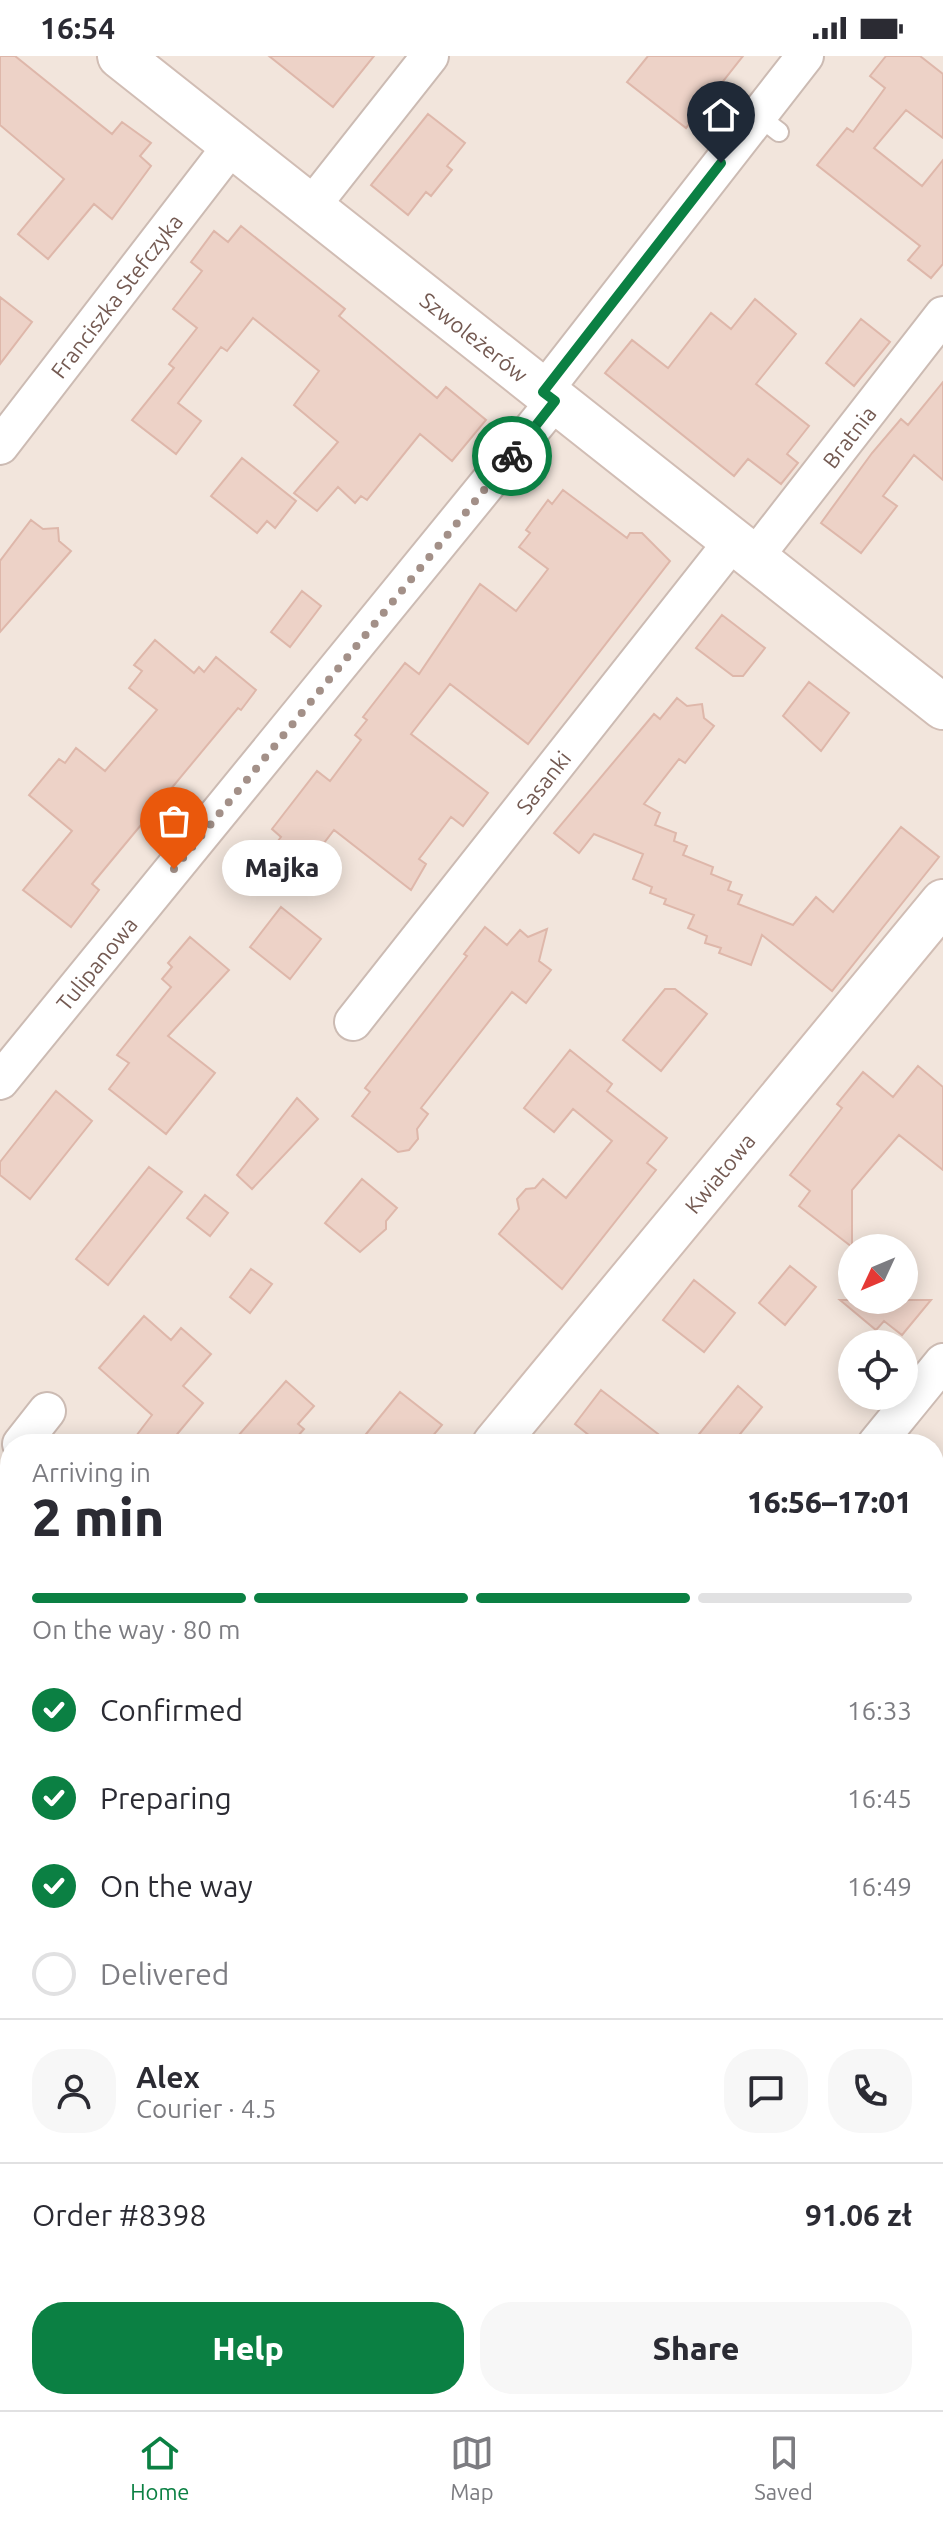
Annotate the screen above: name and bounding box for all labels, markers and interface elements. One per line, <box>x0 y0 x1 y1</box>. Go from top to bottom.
text: 16:54 <box>40 11 115 45</box>
pin <box>687 81 755 163</box>
icon: home <box>699 93 743 137</box>
street label: Franciszka Stefczyka <box>45 209 187 382</box>
street label: Szwoleżerów <box>416 286 533 387</box>
street label: Bratnia <box>817 401 880 472</box>
courier <box>472 416 552 496</box>
icon: bike <box>490 434 534 478</box>
street label: Sasanki <box>510 746 575 818</box>
pin <box>140 787 208 869</box>
icon: bag <box>152 799 196 843</box>
callout: Majka <box>222 841 342 897</box>
text: Majka <box>245 853 319 882</box>
street label: Tulipanowa <box>51 911 142 1015</box>
street label: Kwiatowa <box>679 1128 760 1218</box>
north arrow <box>838 1234 918 1314</box>
map controls <box>838 1234 918 1410</box>
button: locate <box>838 1330 918 1410</box>
text: Arriving in <box>32 1458 151 1487</box>
text: 16:56–17:01 <box>747 1485 912 1519</box>
text: 2 min <box>32 1488 164 1546</box>
text: On the way · 80 m <box>32 1615 240 1644</box>
icon: check <box>32 1688 76 1732</box>
text: Confirmed <box>100 1693 243 1727</box>
text: 16:33 <box>847 1696 912 1725</box>
icon: check <box>32 1776 76 1820</box>
text: Preparing <box>100 1781 232 1815</box>
text: 16:45 <box>847 1784 912 1813</box>
icon: check <box>32 1864 76 1908</box>
text: On the way <box>100 1869 253 1903</box>
text: 16:49 <box>847 1872 912 1901</box>
text: Delivered <box>100 1957 229 1991</box>
button: person <box>32 2049 116 2133</box>
button: chat <box>724 2049 808 2133</box>
button: phone <box>828 2049 912 2133</box>
text: Alex <box>136 2060 200 2094</box>
text: Courier · 4.5 <box>136 2094 276 2123</box>
text: Order #8398 <box>32 2198 206 2232</box>
text: 91.06 zł <box>805 2198 912 2232</box>
button: Help <box>32 2302 464 2394</box>
button: Share <box>480 2302 912 2394</box>
tab: Home <box>130 2431 190 2504</box>
tab: Map <box>450 2431 494 2504</box>
tab: Saved <box>754 2431 813 2504</box>

